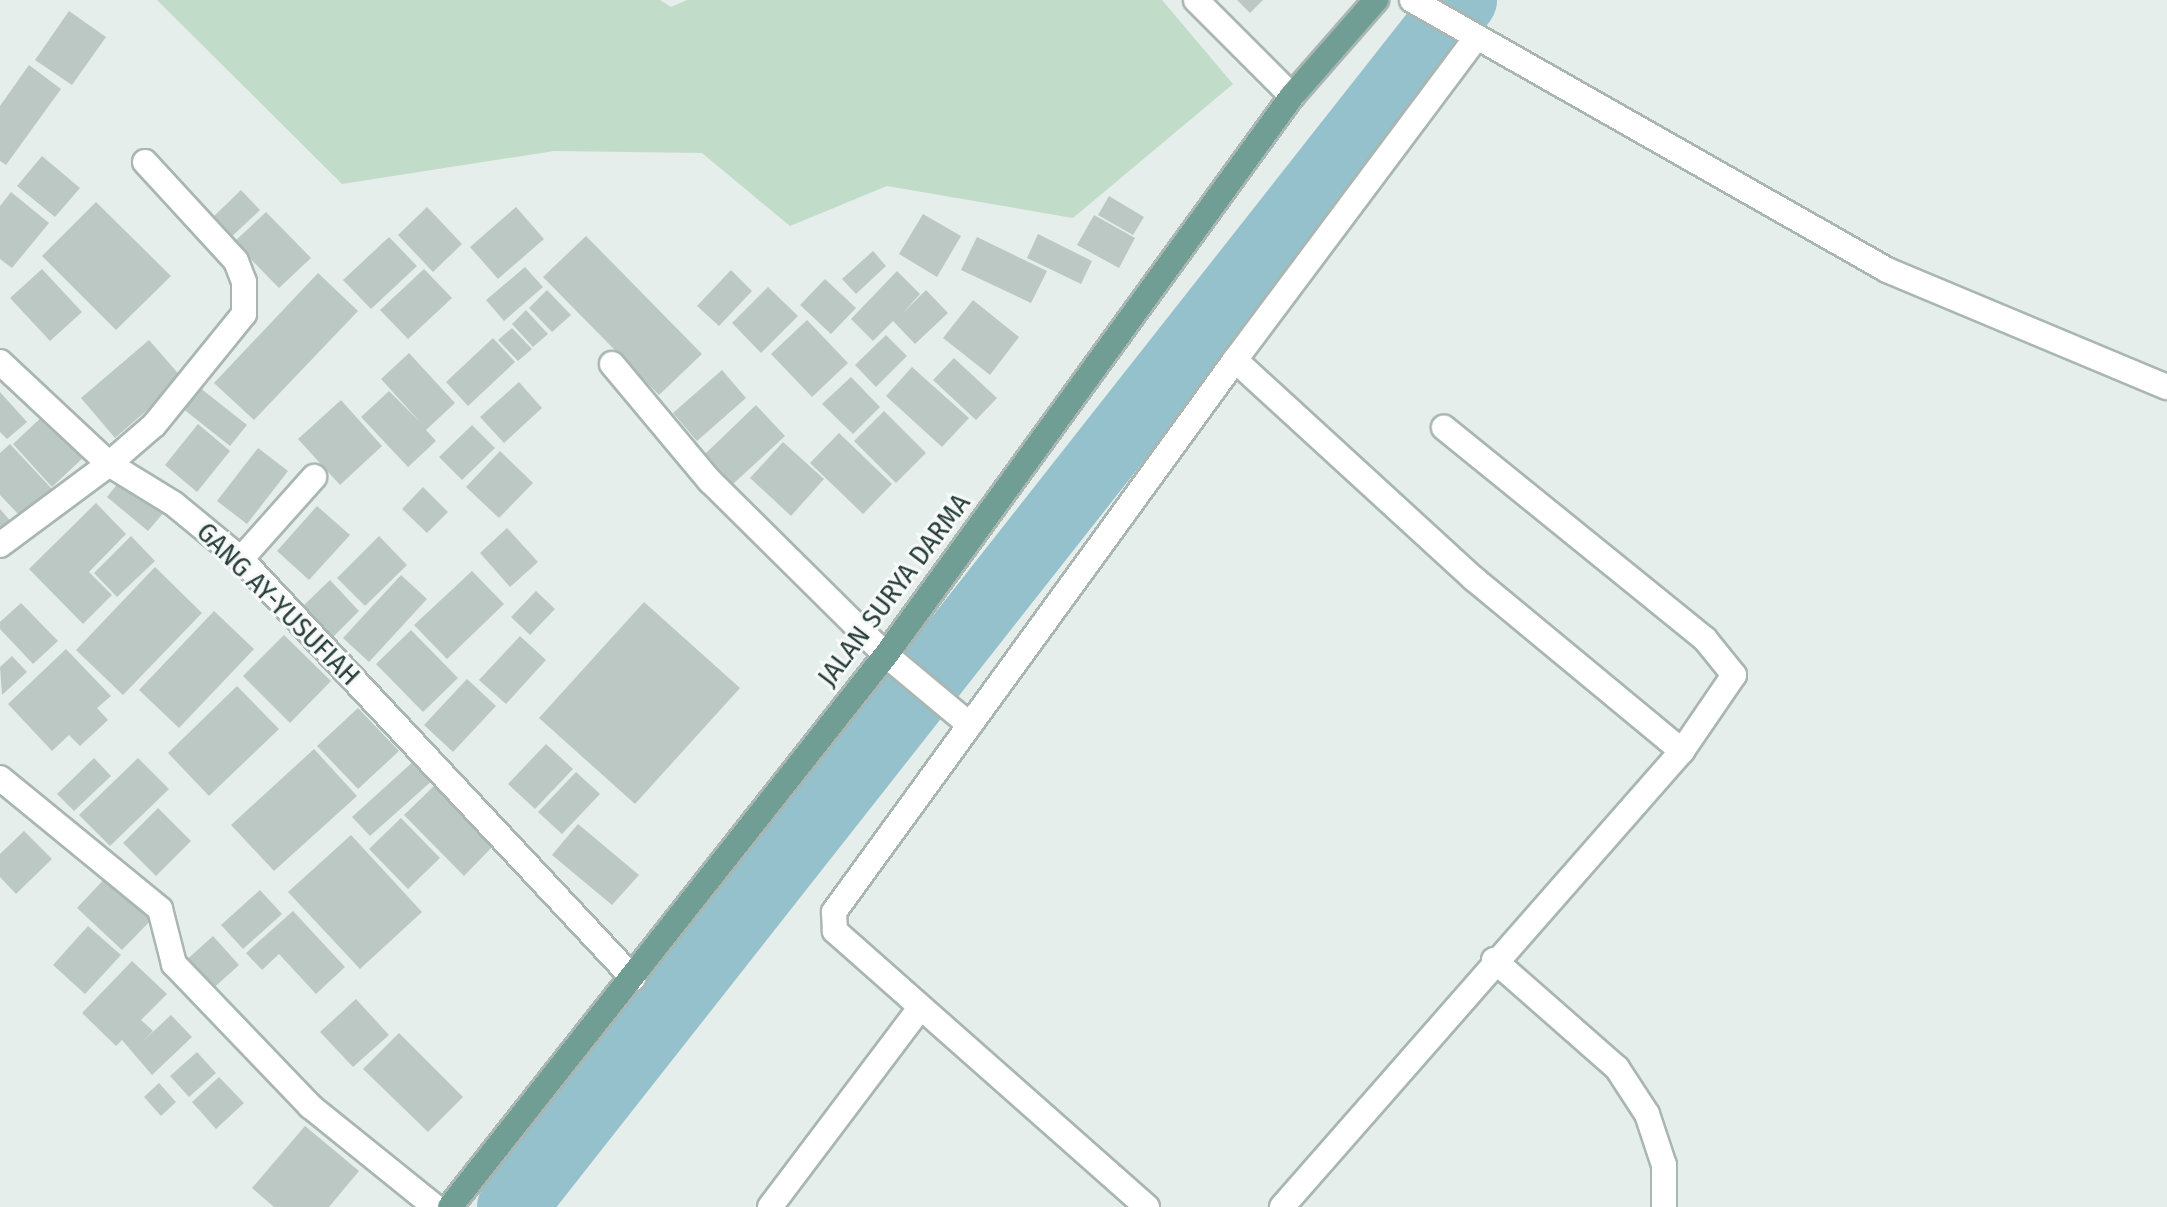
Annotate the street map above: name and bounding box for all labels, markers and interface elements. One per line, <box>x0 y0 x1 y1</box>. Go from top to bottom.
street label: JALAN SURYA DARMA <box>811 487 977 693</box>
street label: GANG AY-YUSUFIAH <box>189 515 367 693</box>

